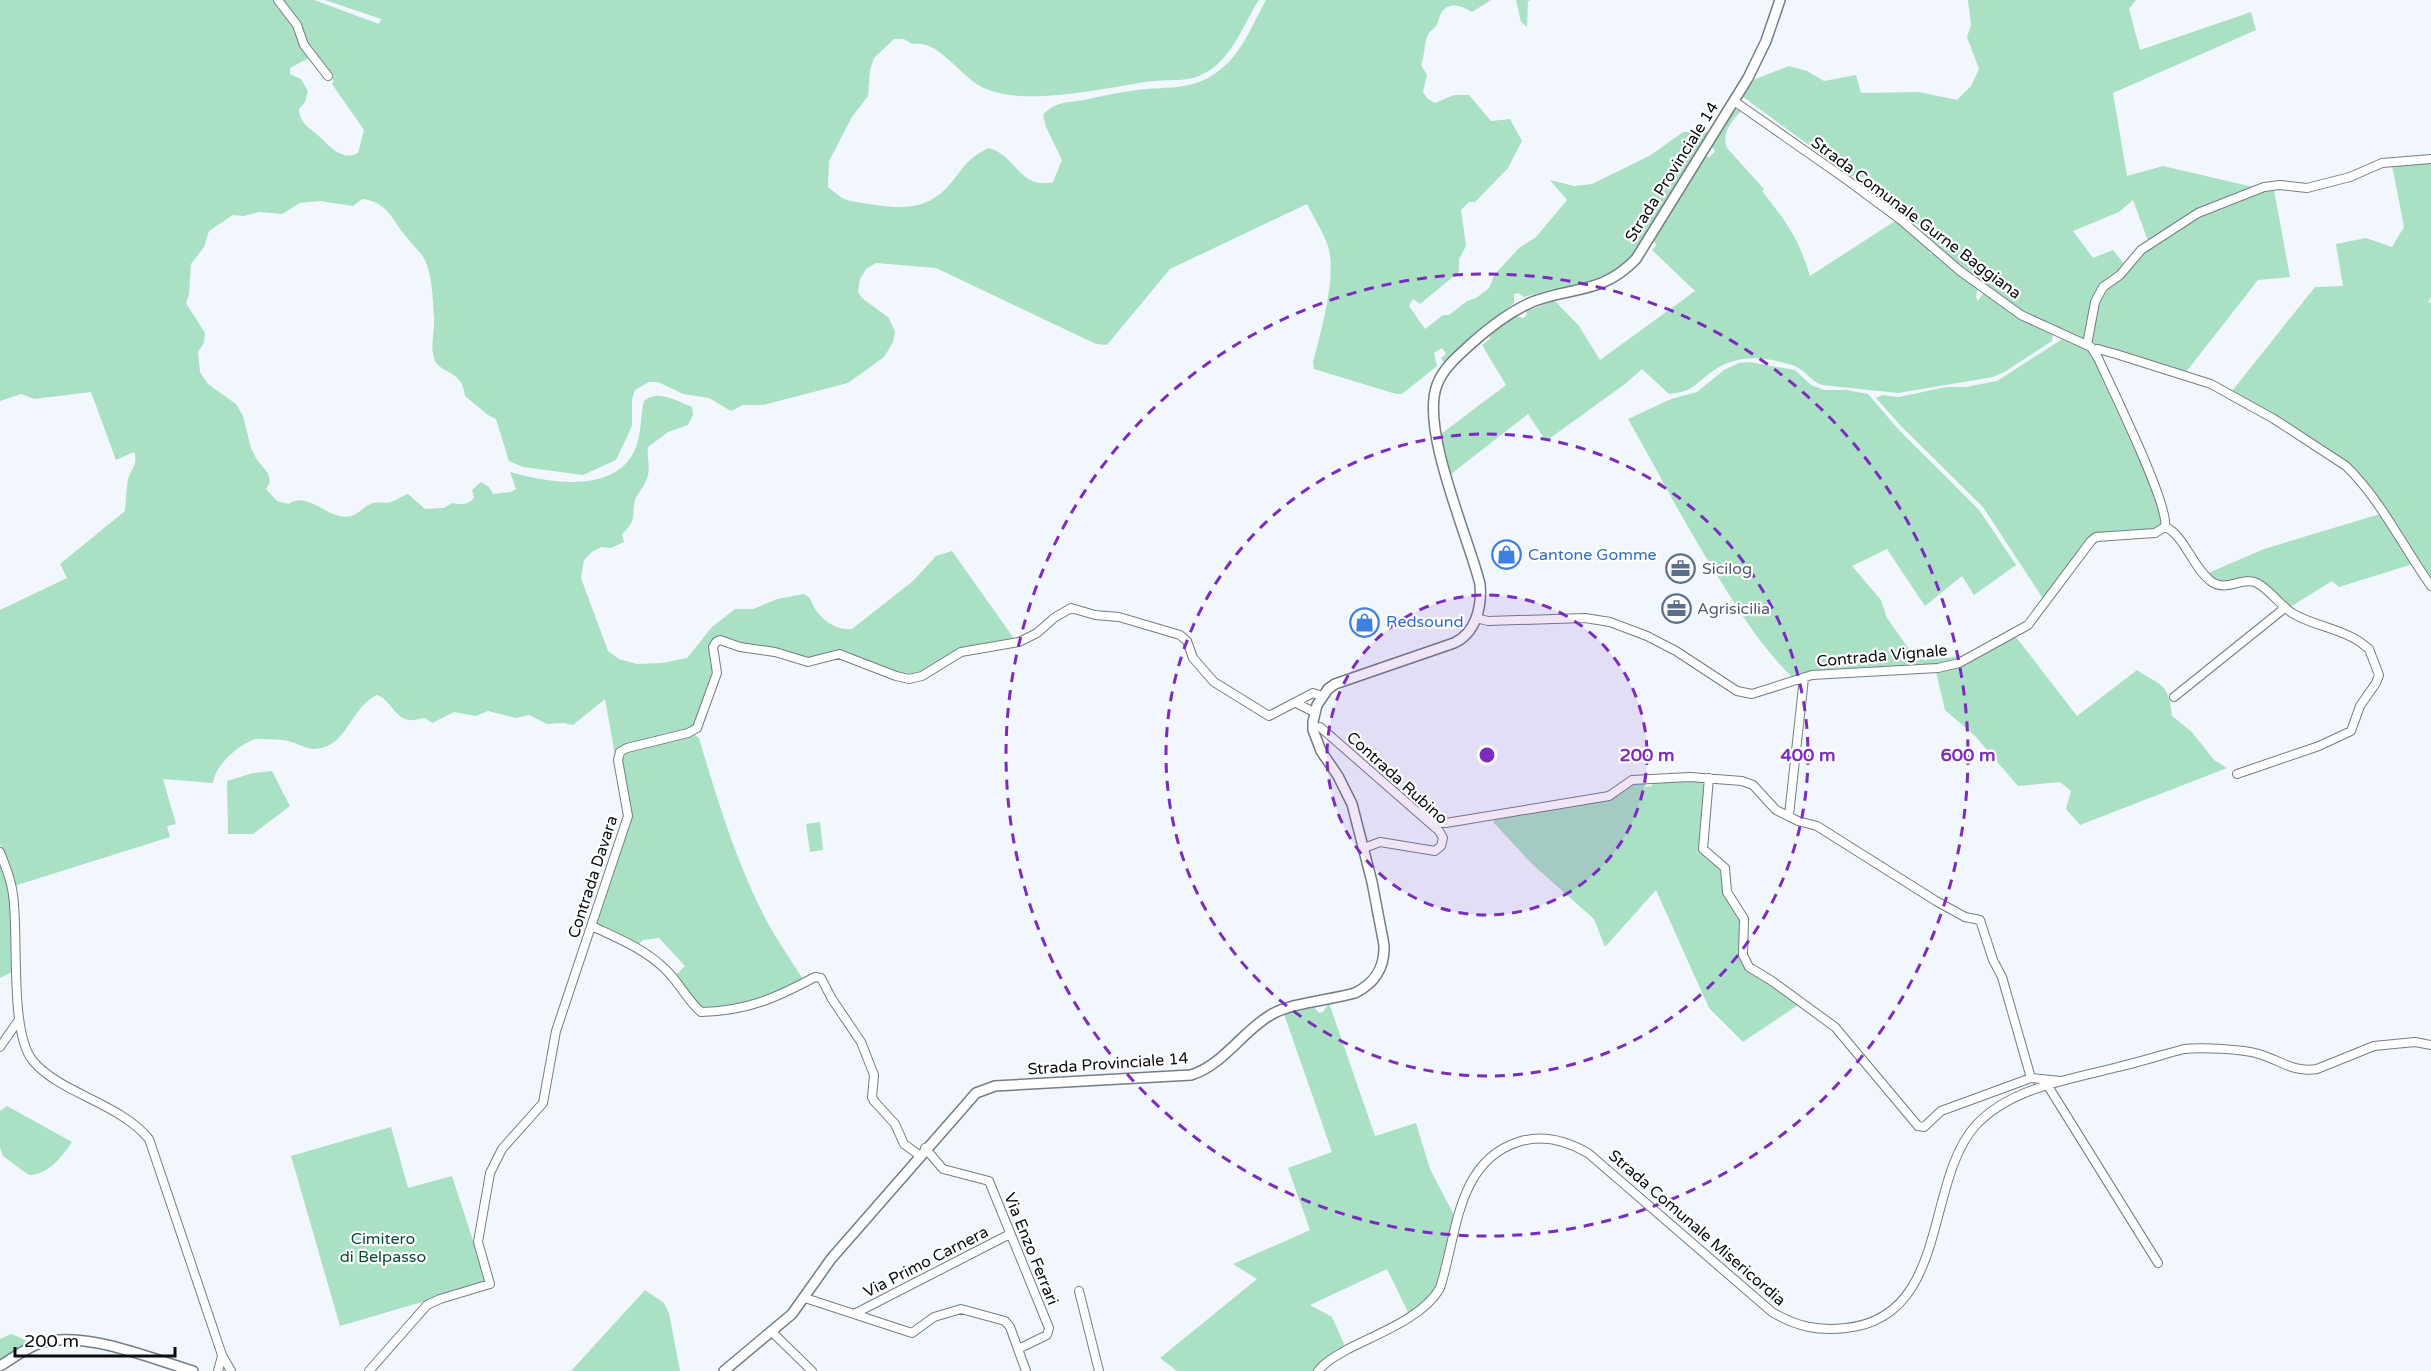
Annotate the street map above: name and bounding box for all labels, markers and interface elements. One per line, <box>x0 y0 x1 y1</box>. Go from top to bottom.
street label: Strada Provinciale 14 <box>1621 98 1723 246</box>
street label: Strada Comunale Gurne Baggiana <box>1807 132 2025 304</box>
shop icon: Cantone Gomme <box>1491 539 1523 571</box>
place label: Cantone Gomme <box>1528 545 1657 565</box>
office icon: Sicilog <box>1665 553 1697 585</box>
place label: Sicilog <box>1702 559 1752 579</box>
office icon: Agrisicilia <box>1660 593 1692 625</box>
place label: Agrisicilia <box>1697 599 1770 619</box>
shop icon: Redsound <box>1349 606 1381 638</box>
place label: Redsound <box>1386 612 1464 632</box>
street label: Contrada Vignale <box>1816 640 1948 672</box>
street label: Contrada Rubino <box>1342 727 1452 829</box>
text: 200 m <box>1619 744 1675 766</box>
text: 400 m <box>1780 744 1836 766</box>
text: 600 m <box>1940 744 1996 766</box>
centre of rings <box>1477 745 1497 765</box>
street label: Contrada Davara <box>564 813 622 941</box>
street label: Strada Provinciale 14 <box>1027 1048 1189 1080</box>
street label: Strada Comunale Misericordia <box>1604 1146 1790 1310</box>
street label: Via Enzo Ferrari <box>999 1190 1063 1308</box>
street label: Via Primo Carnera <box>860 1222 992 1302</box>
park label: Cimitero di Belpasso <box>340 1229 426 1267</box>
scale bar <box>15 1320 176 1358</box>
text: 200 m <box>24 1330 79 1352</box>

